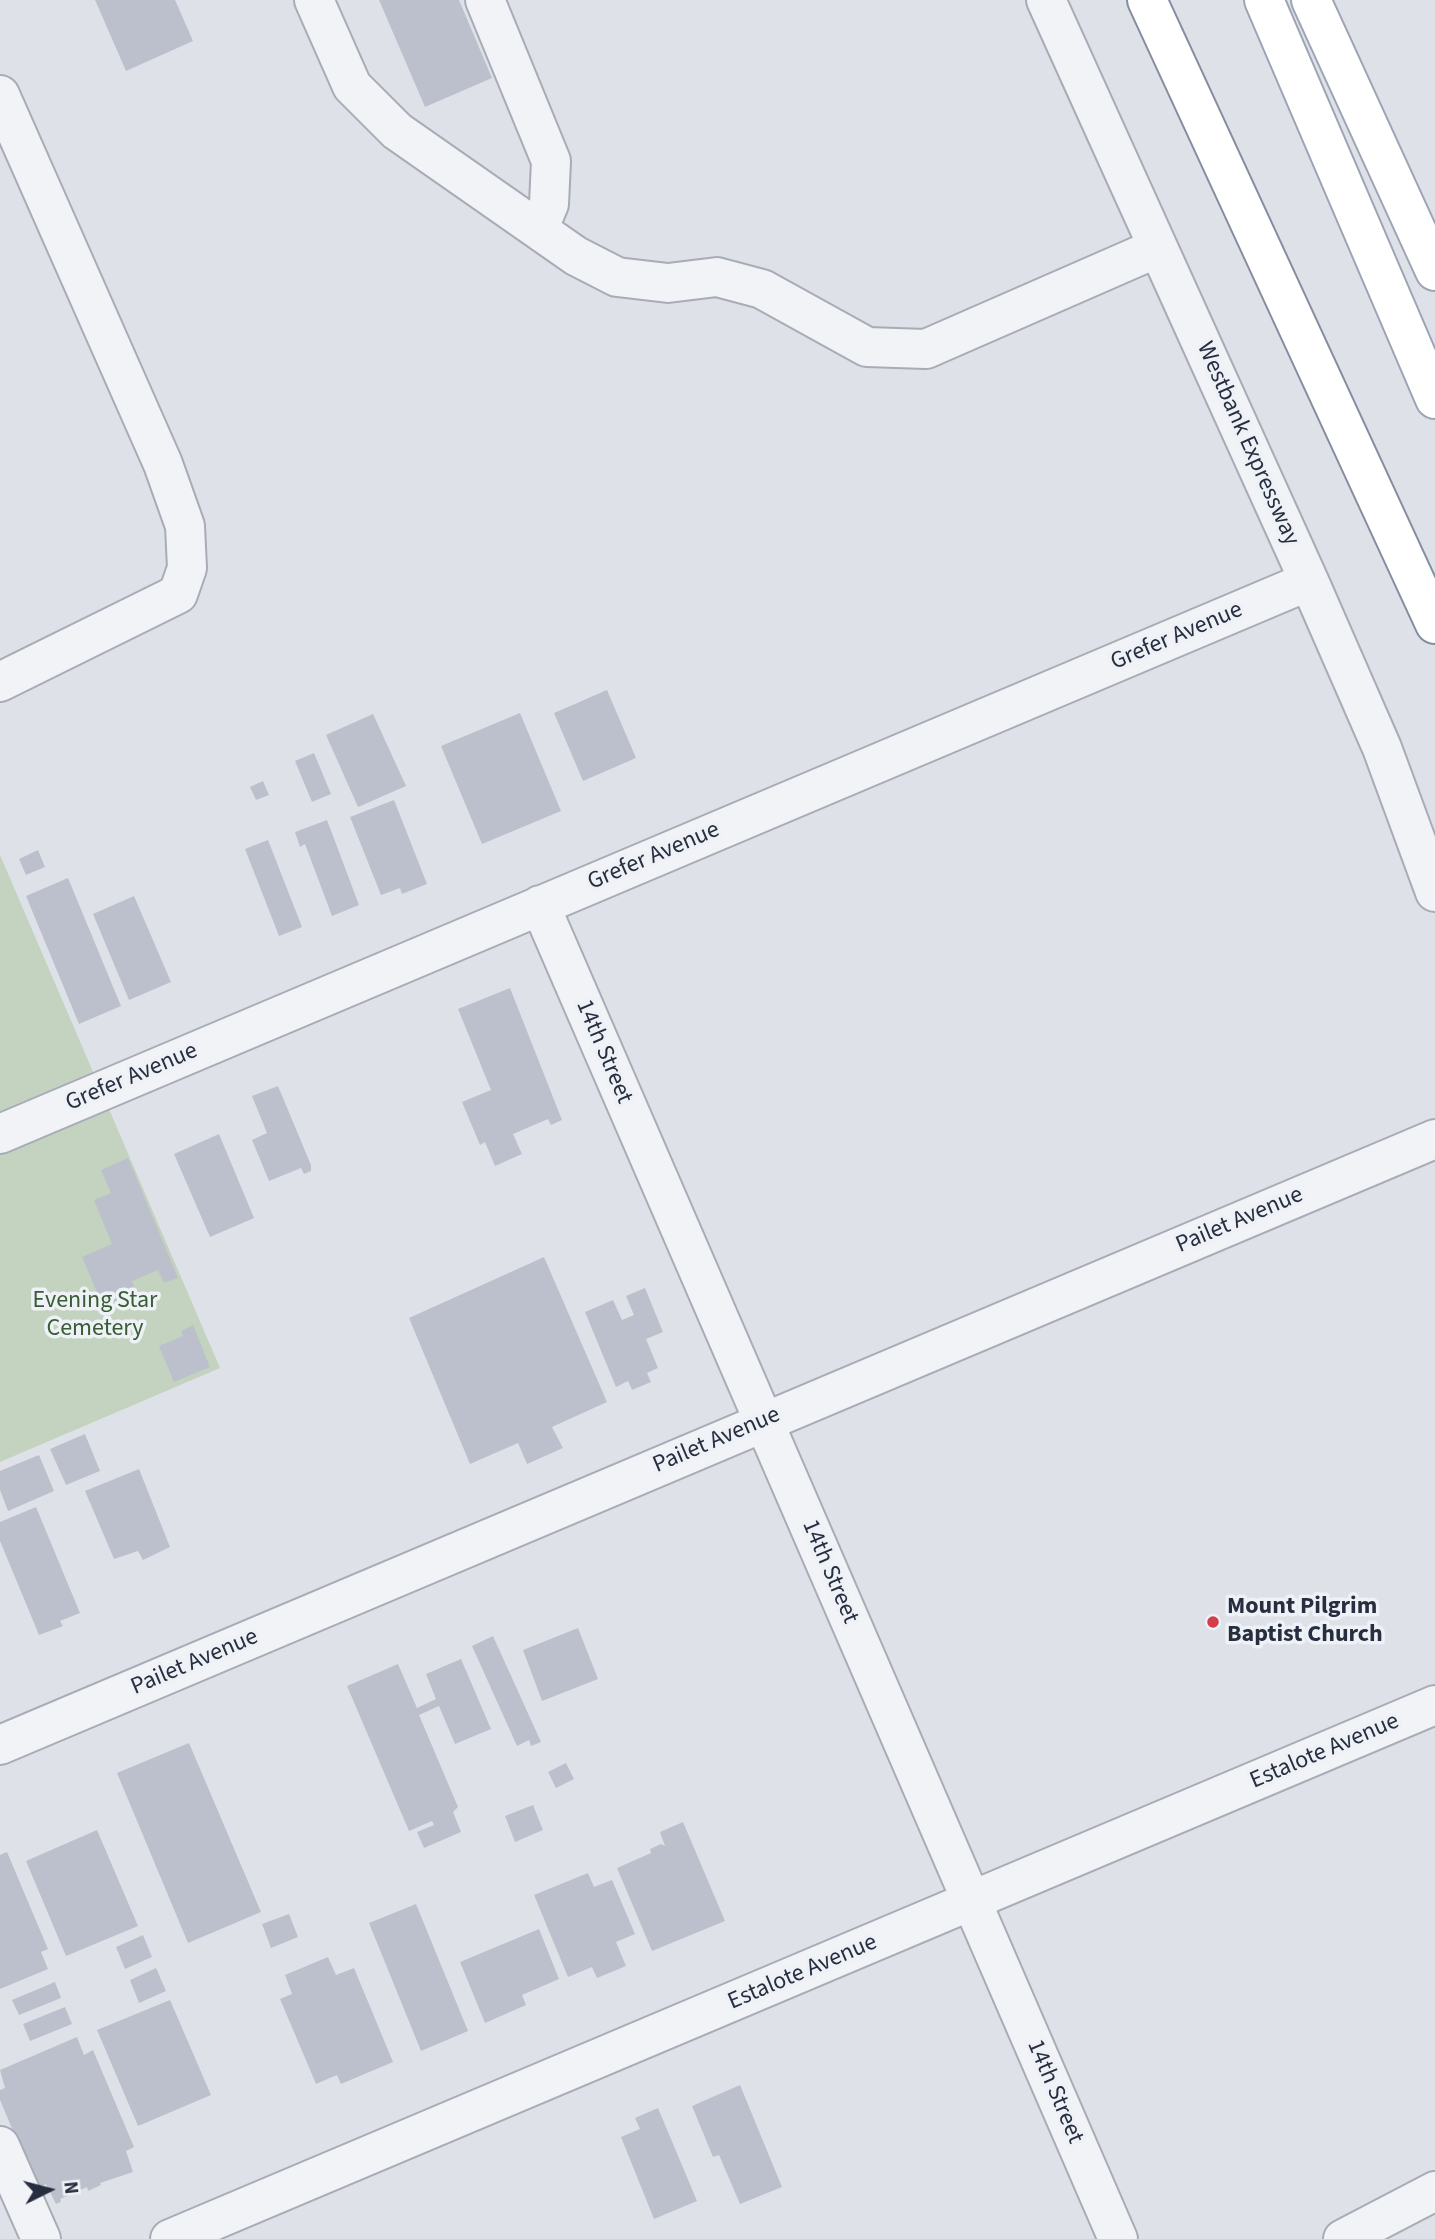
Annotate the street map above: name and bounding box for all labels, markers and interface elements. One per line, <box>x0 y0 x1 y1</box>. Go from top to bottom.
street label: Westbank Expressway <box>1189 338 1305 550</box>
street label: Grefer Avenue <box>1107 596 1247 678</box>
street label: Grefer Avenue <box>584 816 724 898</box>
street label: 14th Street <box>568 996 638 1108</box>
street label: Grefer Avenue <box>62 1037 202 1119</box>
street label: Pailet Avenue <box>1172 1181 1308 1261</box>
park label: Evening Star Cemetery <box>33 1288 157 1344</box>
street label: Pailet Avenue <box>649 1401 785 1481</box>
street label: 14th Street <box>794 1516 864 1628</box>
place label: Mount Pilgrim Baptist Church <box>1227 1594 1383 1650</box>
marker: Mount Pilgrim Baptist Church <box>1205 1614 1221 1630</box>
street label: Pailet Avenue <box>127 1623 263 1703</box>
street label: Estalote Avenue <box>1246 1708 1404 1796</box>
street label: Estalote Avenue <box>724 1929 882 2017</box>
street label: 14th Street <box>1019 2036 1089 2148</box>
north arrow <box>14 2155 84 2225</box>
text: N <box>56 2180 84 2195</box>

